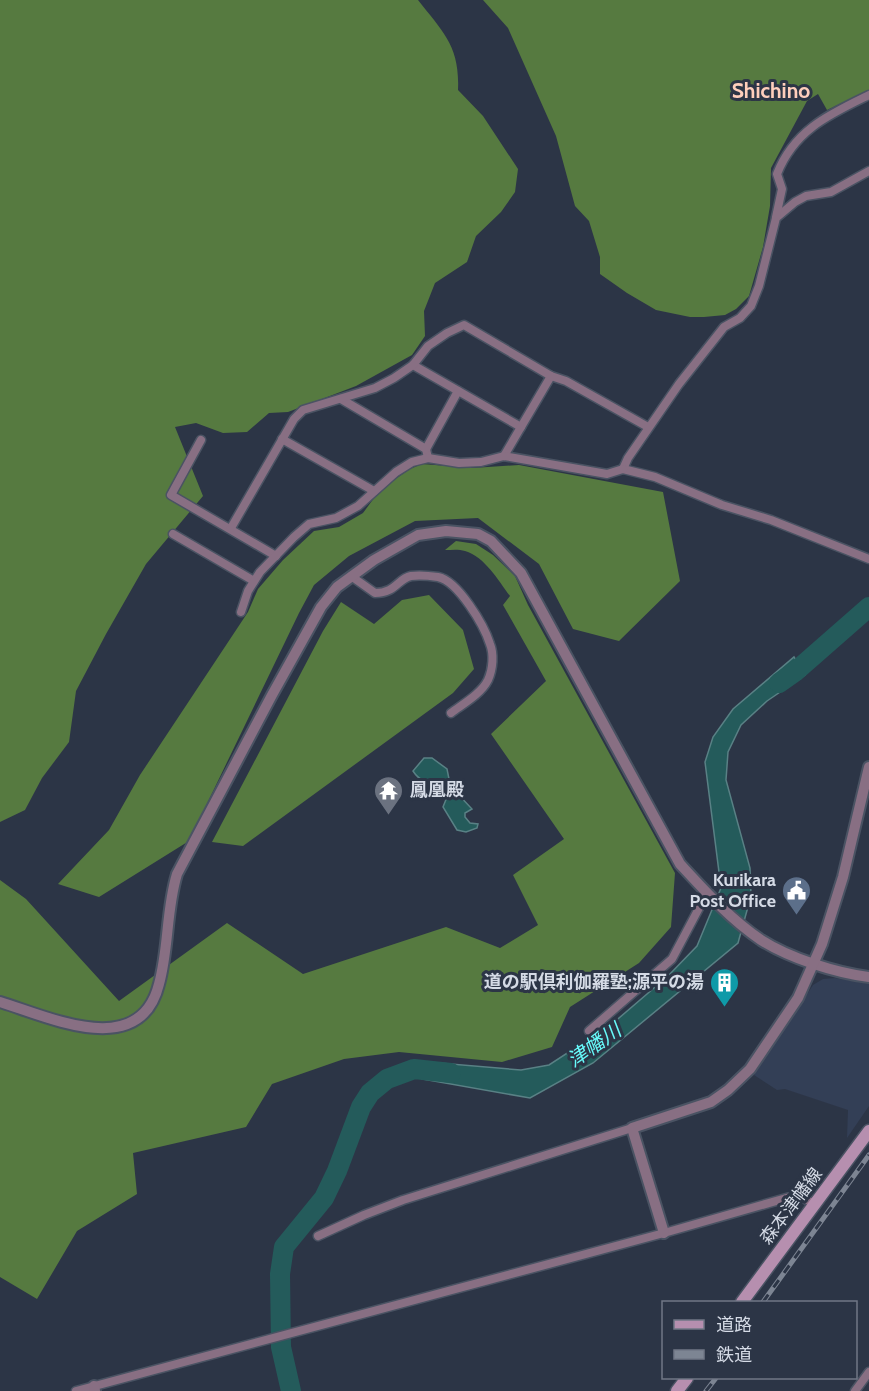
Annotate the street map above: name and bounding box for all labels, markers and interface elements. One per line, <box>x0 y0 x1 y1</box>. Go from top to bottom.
district label: Shichino <box>732 78 810 103</box>
temple icon: 鳳凰殿 <box>373 774 405 816</box>
place label: 鳳凰殿 <box>410 779 464 801</box>
place label: Kurikara Post Office <box>690 869 776 912</box>
public building icon: Kurikara Post Office <box>781 874 813 916</box>
building icon: 道の駅倶利伽羅塾;源平の湯 <box>709 966 741 1008</box>
place label: 道の駅倶利伽羅塾;源平の湯 <box>484 971 704 993</box>
water label: 津幡川 <box>563 1017 627 1072</box>
street label: 森本津幡線 <box>755 1163 827 1249</box>
legend <box>662 1301 857 1379</box>
text: 道路 <box>716 1314 752 1336</box>
text: 鉄道 <box>716 1344 752 1366</box>

